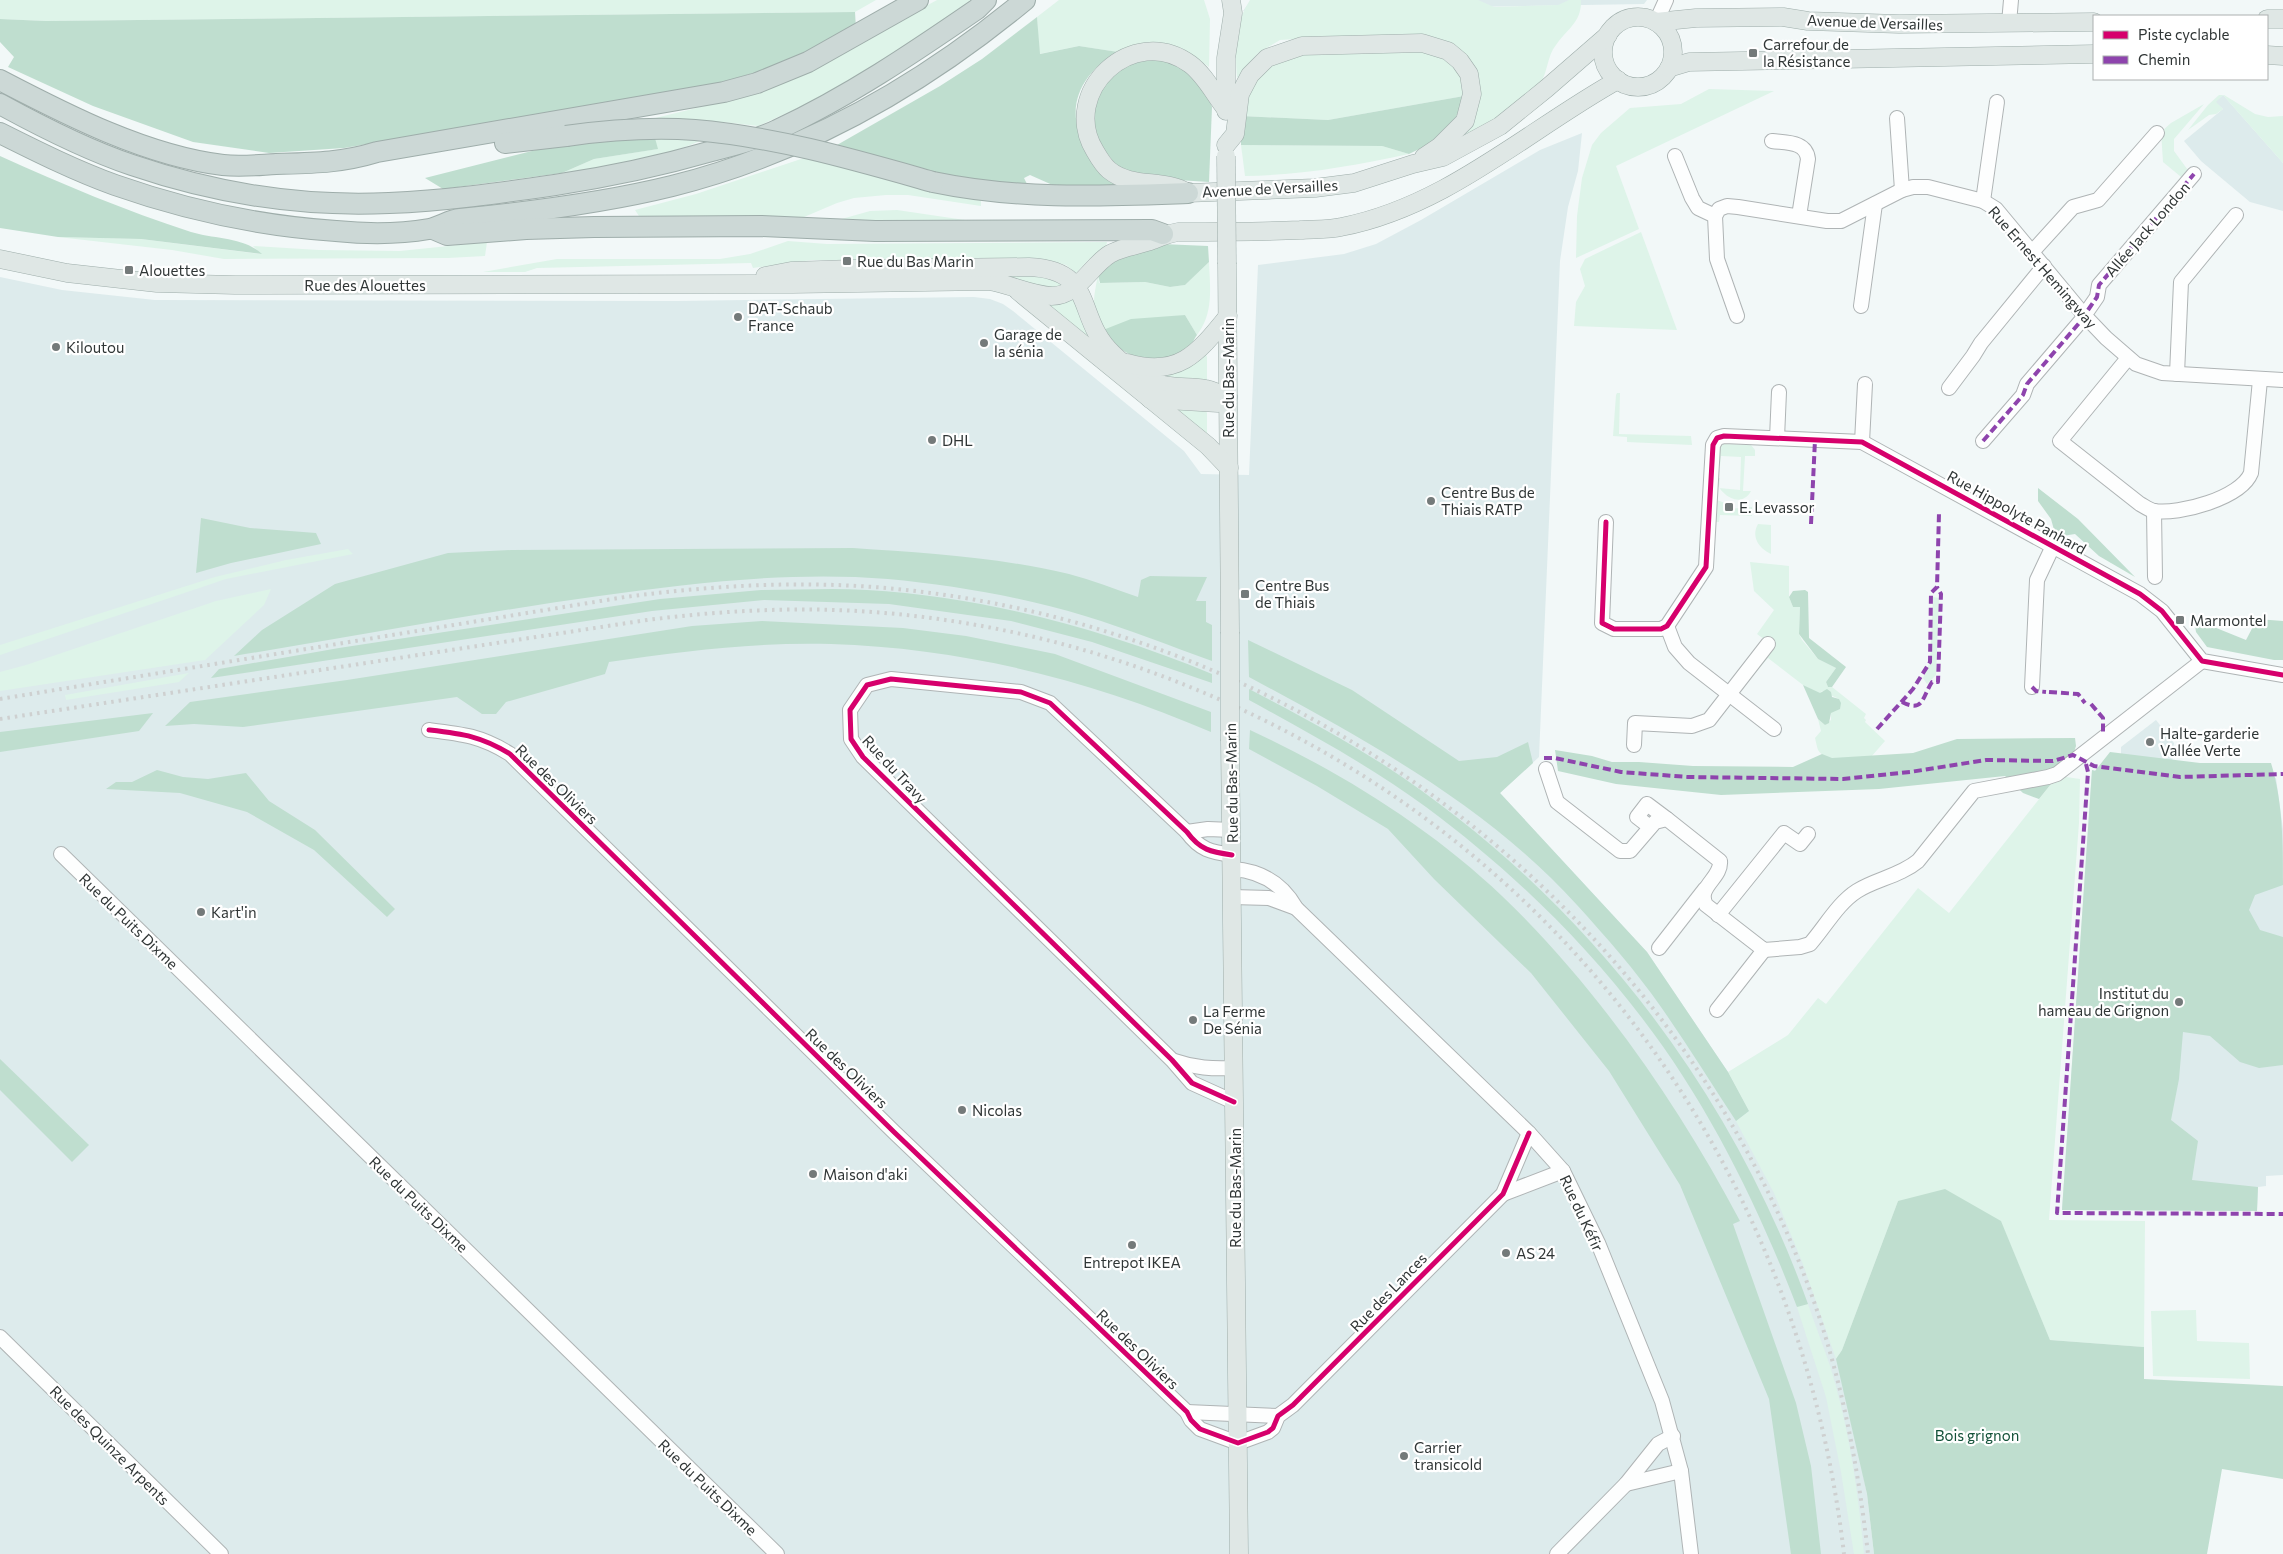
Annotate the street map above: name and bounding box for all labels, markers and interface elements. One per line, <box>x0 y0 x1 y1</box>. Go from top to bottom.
street label: Avenue de Versailles <box>1807 11 1943 33</box>
legend <box>2093 15 2268 80</box>
text: Piste cyclable <box>2138 25 2230 43</box>
place label: Carrefour de la Résistance <box>1763 35 1850 70</box>
marker: Carrefour de la Résistance <box>1747 47 1759 59</box>
text: Chemin <box>2138 50 2190 68</box>
street label: Avenue de Versailles <box>1202 175 1339 201</box>
street label: Allée Jack London <box>2101 178 2193 280</box>
street label: Rue Ernest Hemingway <box>1985 202 2101 332</box>
place label: Rue du Bas Marin <box>857 252 974 270</box>
marker: Rue du Bas Marin <box>841 255 853 267</box>
place label: Alouettes <box>139 261 205 279</box>
marker: Alouettes <box>123 264 135 276</box>
street label: Rue des Alouettes <box>304 276 426 294</box>
place label: DAT-Schaub France <box>748 299 833 334</box>
marker: DAT-Schaub France <box>732 311 744 323</box>
street label: Rue du Bas-Marin <box>1219 318 1237 438</box>
place label: Garage de la sénia <box>994 325 1062 360</box>
marker: Garage de la sénia <box>978 337 990 349</box>
place label: Kiloutou <box>66 338 124 356</box>
marker: Kiloutou <box>50 341 62 353</box>
place label: DHL <box>942 431 973 449</box>
marker: DHL <box>926 434 938 446</box>
street label: Rue Hippolyte Panhard <box>1944 466 2090 558</box>
place label: Centre Bus de Thiais RATP <box>1441 483 1535 518</box>
marker: Centre Bus de Thiais RATP <box>1425 495 1437 507</box>
place label: E. Levassor <box>1739 498 1815 516</box>
marker: E. Levassor <box>1723 501 1735 513</box>
place label: Centre Bus de Thiais <box>1255 576 1330 611</box>
marker: Centre Bus de Thiais <box>1239 588 1251 600</box>
place label: Marmontel <box>2190 611 2266 629</box>
marker: Marmontel <box>2174 614 2186 626</box>
street label: Rue du Bas-Marin <box>1221 723 1241 843</box>
place label: Halte-garderie Vallée Verte <box>2160 724 2259 759</box>
street label: Rue du Travy <box>859 731 931 807</box>
marker: Halte-garderie Vallée Verte <box>2144 736 2156 748</box>
street label: Rue des Oliviers <box>512 740 602 828</box>
street label: Rue du Puits Dixme <box>76 869 182 973</box>
place label: Kart'in <box>211 903 257 921</box>
marker: Kart'in <box>195 906 207 918</box>
place label: Institut du hameau de Grignon <box>2038 984 2169 1019</box>
marker: Institut du hameau de Grignon <box>2173 996 2185 1008</box>
place label: La Ferme De Sénia <box>1203 1002 1266 1037</box>
marker: La Ferme De Sénia <box>1187 1014 1199 1026</box>
street label: Rue des Oliviers <box>802 1024 892 1112</box>
place label: Nicolas <box>972 1101 1022 1119</box>
marker: Nicolas <box>956 1104 968 1116</box>
street label: Rue du Bas-Marin <box>1226 1128 1244 1248</box>
street label: Rue du Puits Dixme <box>366 1152 472 1256</box>
place label: Maison d'aki <box>823 1165 908 1183</box>
marker: Maison d'aki <box>807 1168 819 1180</box>
street label: Rue du Kéfir <box>1556 1172 1608 1254</box>
marker: Entrepot IKEA <box>1126 1239 1138 1251</box>
place label: AS 24 <box>1516 1244 1555 1262</box>
marker: AS 24 <box>1500 1247 1512 1259</box>
street label: Rue des Lances <box>1346 1249 1430 1335</box>
place label: Entrepot IKEA <box>1083 1253 1181 1271</box>
street label: Rue des Oliviers <box>1093 1305 1183 1393</box>
street label: Rue des Quinze Arpents <box>47 1382 174 1509</box>
park label: Bois grignon <box>1935 1426 2019 1444</box>
street label: Rue du Puits Dixme <box>655 1435 761 1539</box>
place label: Carrier transicold <box>1414 1438 1482 1473</box>
marker: Carrier transicold <box>1398 1450 1410 1462</box>

